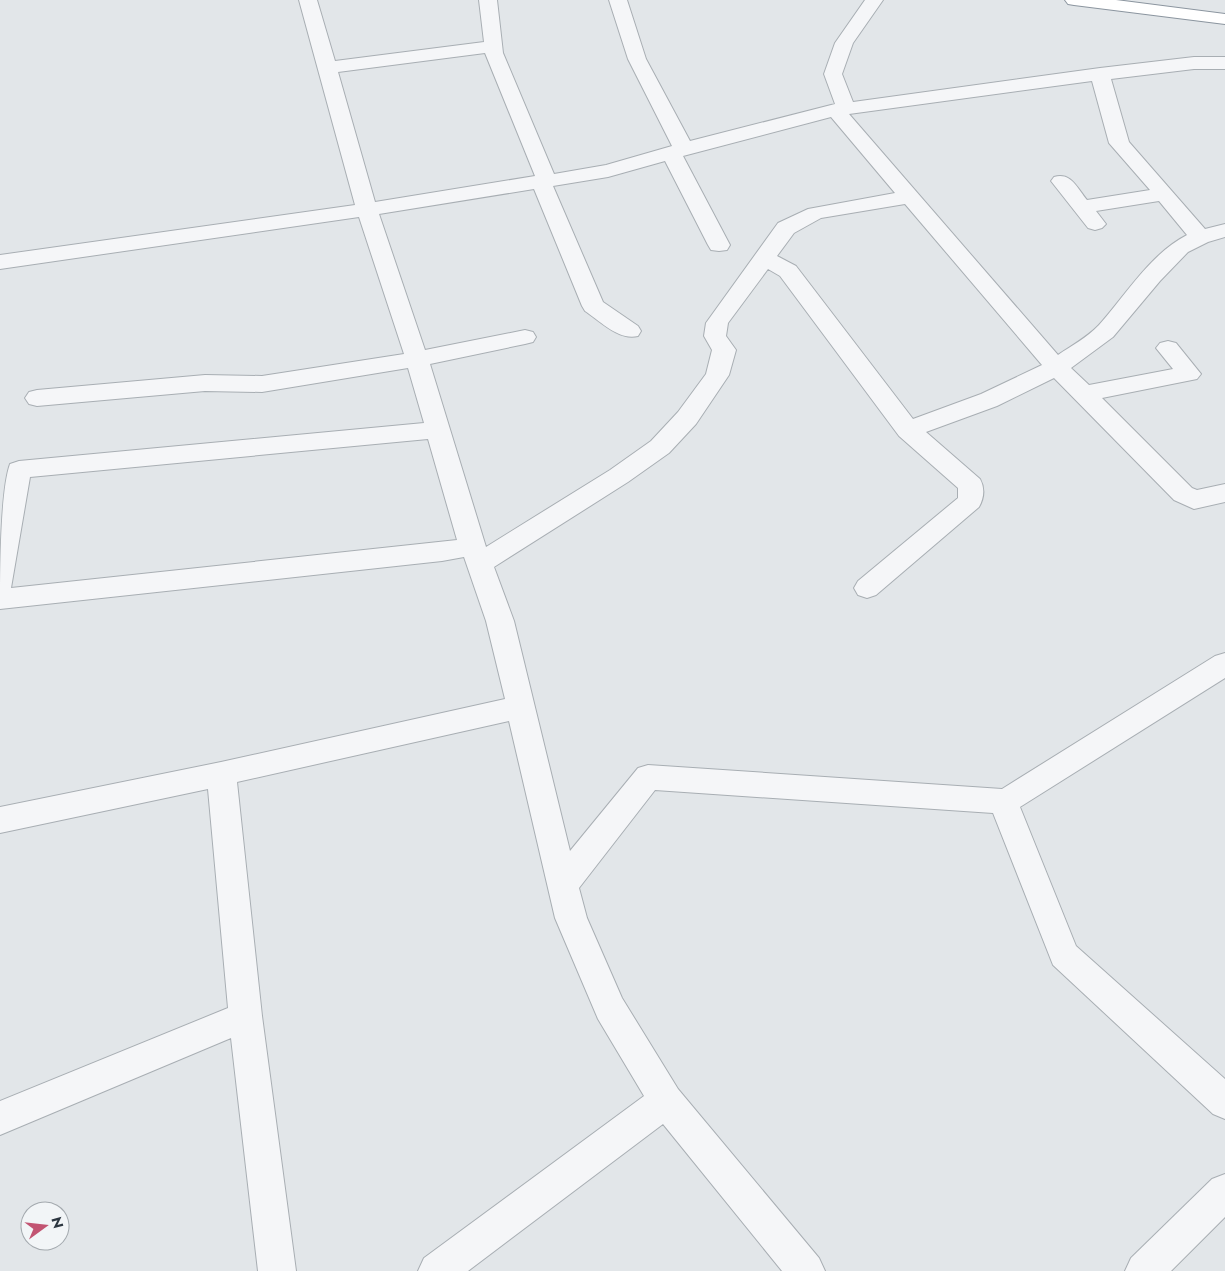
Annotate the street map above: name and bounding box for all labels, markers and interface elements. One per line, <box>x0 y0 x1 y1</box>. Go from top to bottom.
north arrow <box>20 1201 70 1251</box>
text: N <box>46 1215 69 1231</box>

